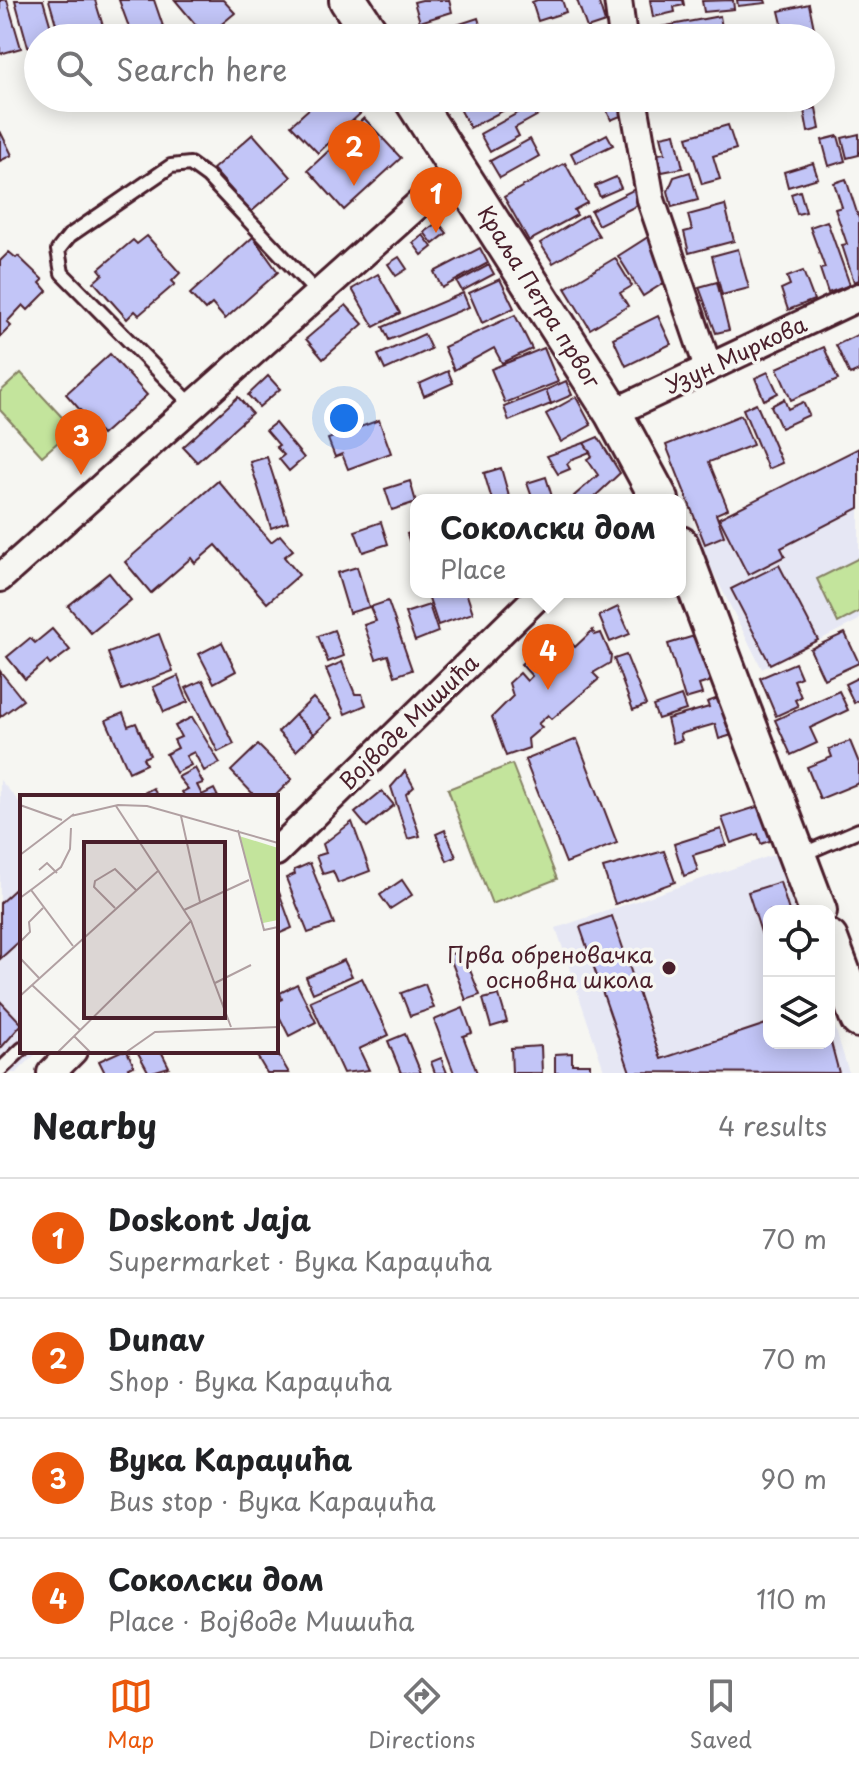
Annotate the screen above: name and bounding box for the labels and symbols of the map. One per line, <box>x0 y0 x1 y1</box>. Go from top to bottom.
pin: 2 <box>328 120 380 186</box>
pin: 1 <box>410 167 462 233</box>
street label: Краља Петра првог <box>471 199 610 395</box>
street label: Узун Миркова <box>659 306 812 401</box>
your location <box>324 398 364 438</box>
pin: 3 <box>55 409 107 475</box>
pin: 4 <box>522 624 574 690</box>
street label: Војводе Мишића <box>331 645 485 796</box>
inset map <box>20 795 278 1053</box>
place label: Прва обреновачка основна школа <box>447 937 653 995</box>
marker: Прва обреновачка основна школа <box>660 959 678 977</box>

